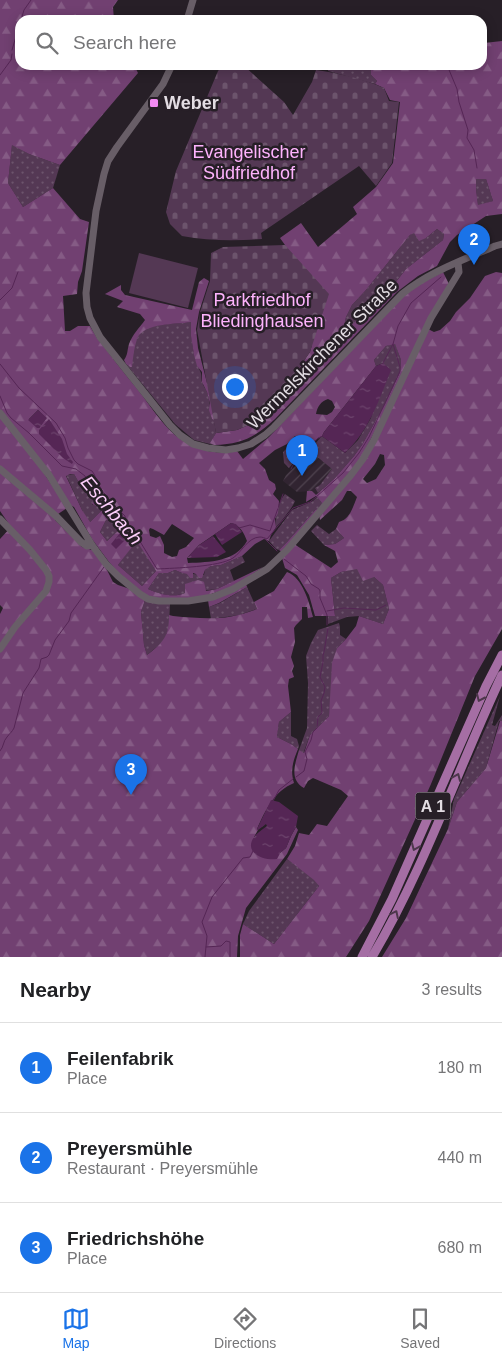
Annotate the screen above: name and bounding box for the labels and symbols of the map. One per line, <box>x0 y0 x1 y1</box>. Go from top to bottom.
place label: Weber <box>164 93 219 113</box>
marker: Weber <box>148 97 160 109</box>
park label: Evangelischer Südfriedhof <box>192 142 306 183</box>
pin: 2 <box>458 224 490 265</box>
street label: Wermelskirchener Straße <box>243 275 401 433</box>
park label: Parkfriedhof Bliedinghausen <box>200 290 324 331</box>
your location <box>222 374 248 400</box>
pin: 1 <box>286 435 318 476</box>
water label: Eschbach <box>77 472 146 549</box>
one-way arrow <box>476 693 487 702</box>
pin: 3 <box>115 754 147 795</box>
one-way arrow <box>451 773 462 782</box>
road number: A 1 <box>416 792 450 819</box>
one-way arrow <box>411 842 422 851</box>
one-way arrow <box>389 910 399 919</box>

